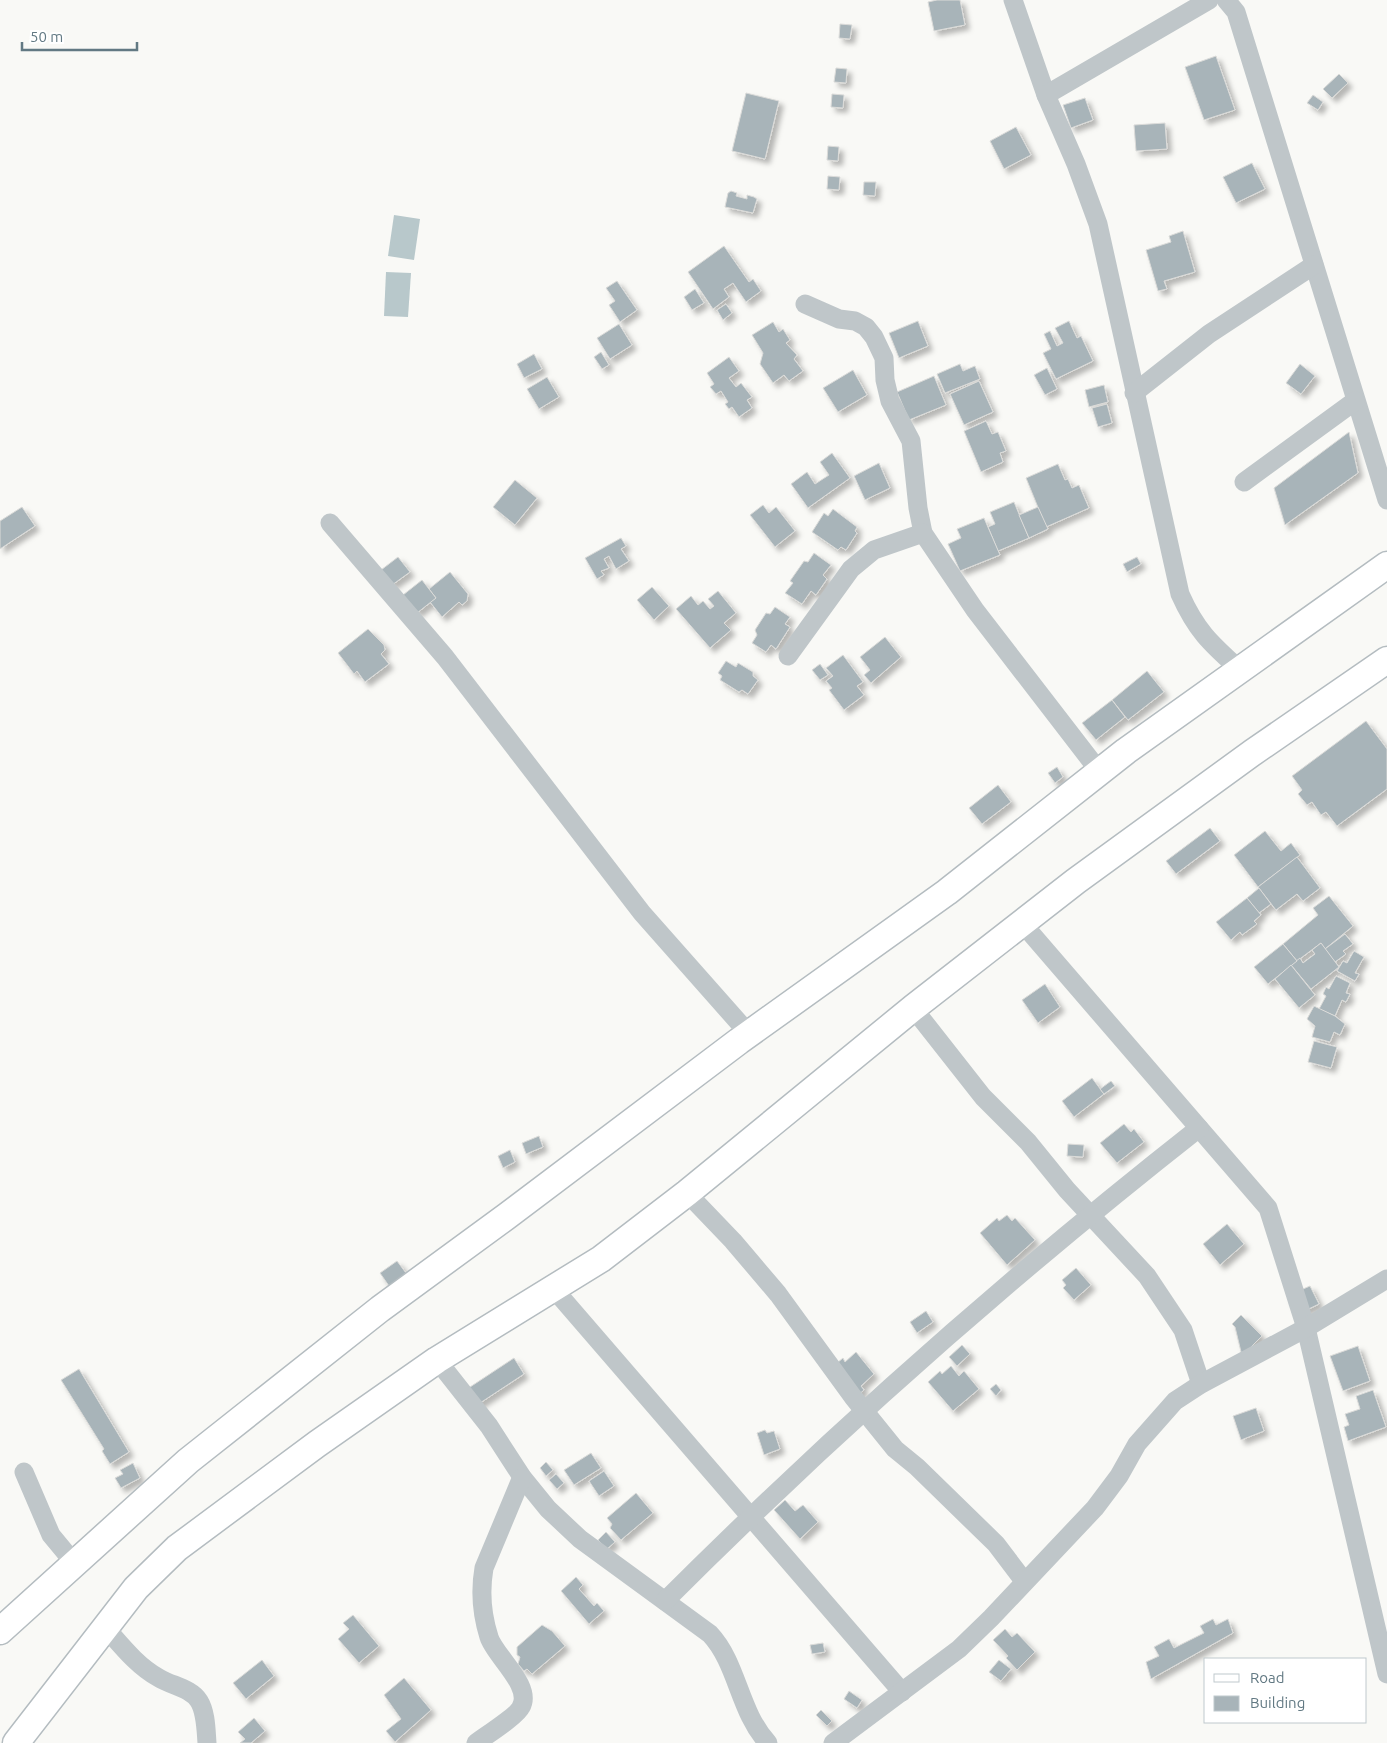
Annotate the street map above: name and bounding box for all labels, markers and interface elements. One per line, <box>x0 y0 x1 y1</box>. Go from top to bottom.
scale bar <box>22 20 138 52</box>
text: 50 m <box>30 28 63 45</box>
legend <box>1204 1658 1367 1723</box>
text: Road <box>1250 1669 1285 1686</box>
text: Building <box>1250 1694 1305 1711</box>

